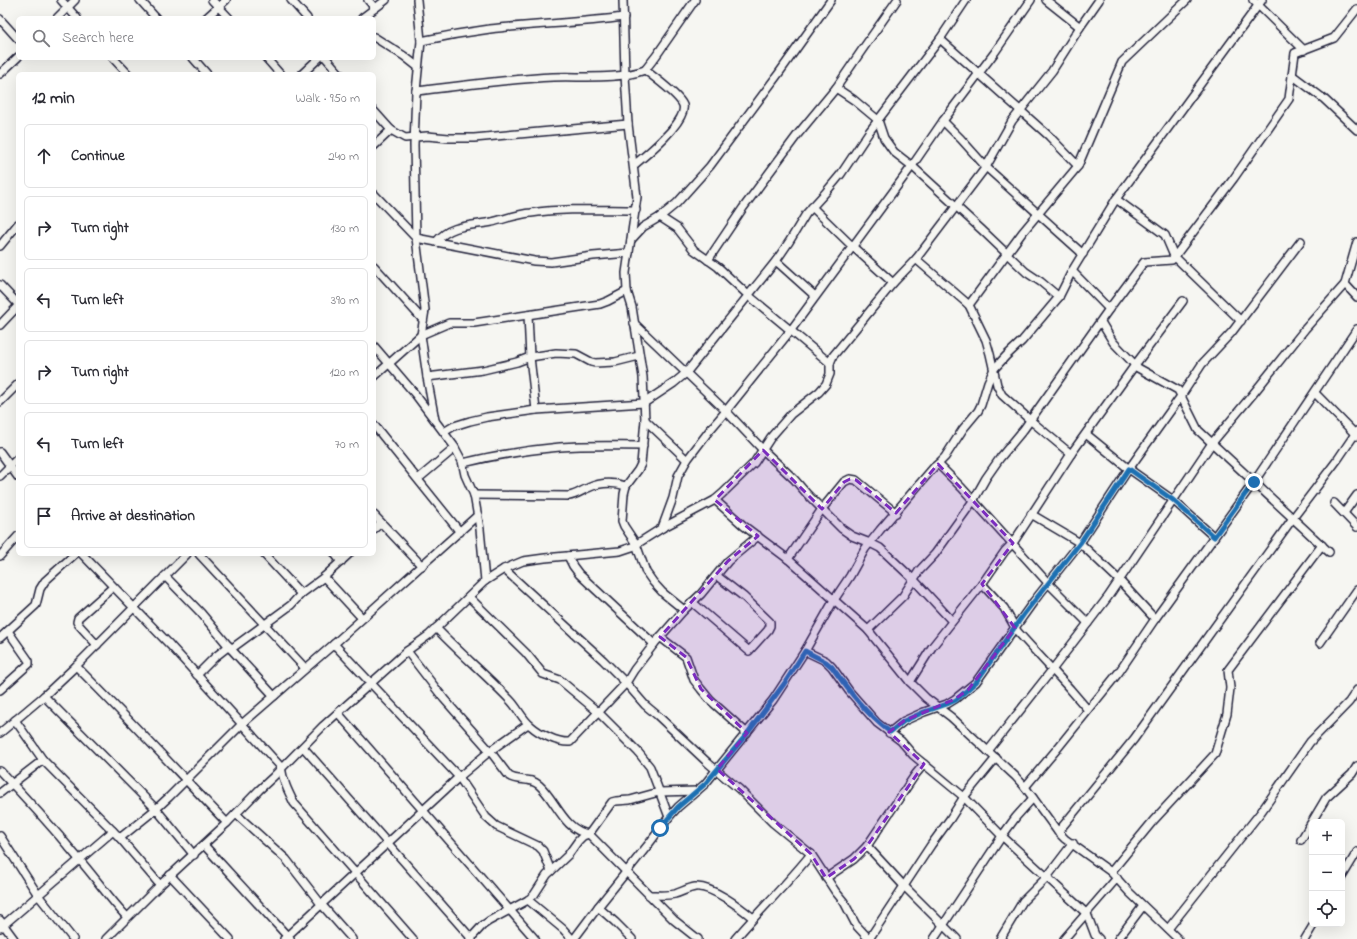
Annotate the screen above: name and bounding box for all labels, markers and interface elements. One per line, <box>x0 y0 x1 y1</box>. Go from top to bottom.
search box <box>16 16 376 60</box>
icon: search <box>30 27 52 49</box>
text: Search here <box>62 27 134 49</box>
text: 12 min <box>32 86 75 111</box>
text: Walk · 950 m <box>295 89 360 108</box>
icon: ahead <box>33 145 55 167</box>
text: Continue <box>71 145 125 167</box>
text: 240 m <box>328 147 359 166</box>
icon: right <box>33 217 55 239</box>
text: Turn right <box>71 217 129 239</box>
text: 130 m <box>331 219 359 238</box>
icon: left <box>33 289 55 311</box>
text: Turn left <box>71 289 124 311</box>
text: 390 m <box>331 291 359 310</box>
icon: right <box>33 361 55 383</box>
text: Turn right <box>71 361 129 383</box>
text: 120 m <box>329 363 359 382</box>
icon: left <box>33 433 55 455</box>
text: Turn left <box>71 433 124 455</box>
text: 70 m <box>335 435 359 454</box>
route end <box>1245 473 1263 491</box>
icon: arrive <box>33 505 55 527</box>
text: Arrive at destination <box>71 505 195 527</box>
route start <box>651 819 669 837</box>
map controls <box>1309 819 1345 927</box>
button: + <box>1309 819 1345 855</box>
button: − <box>1309 855 1345 891</box>
button: locate <box>1309 891 1345 927</box>

